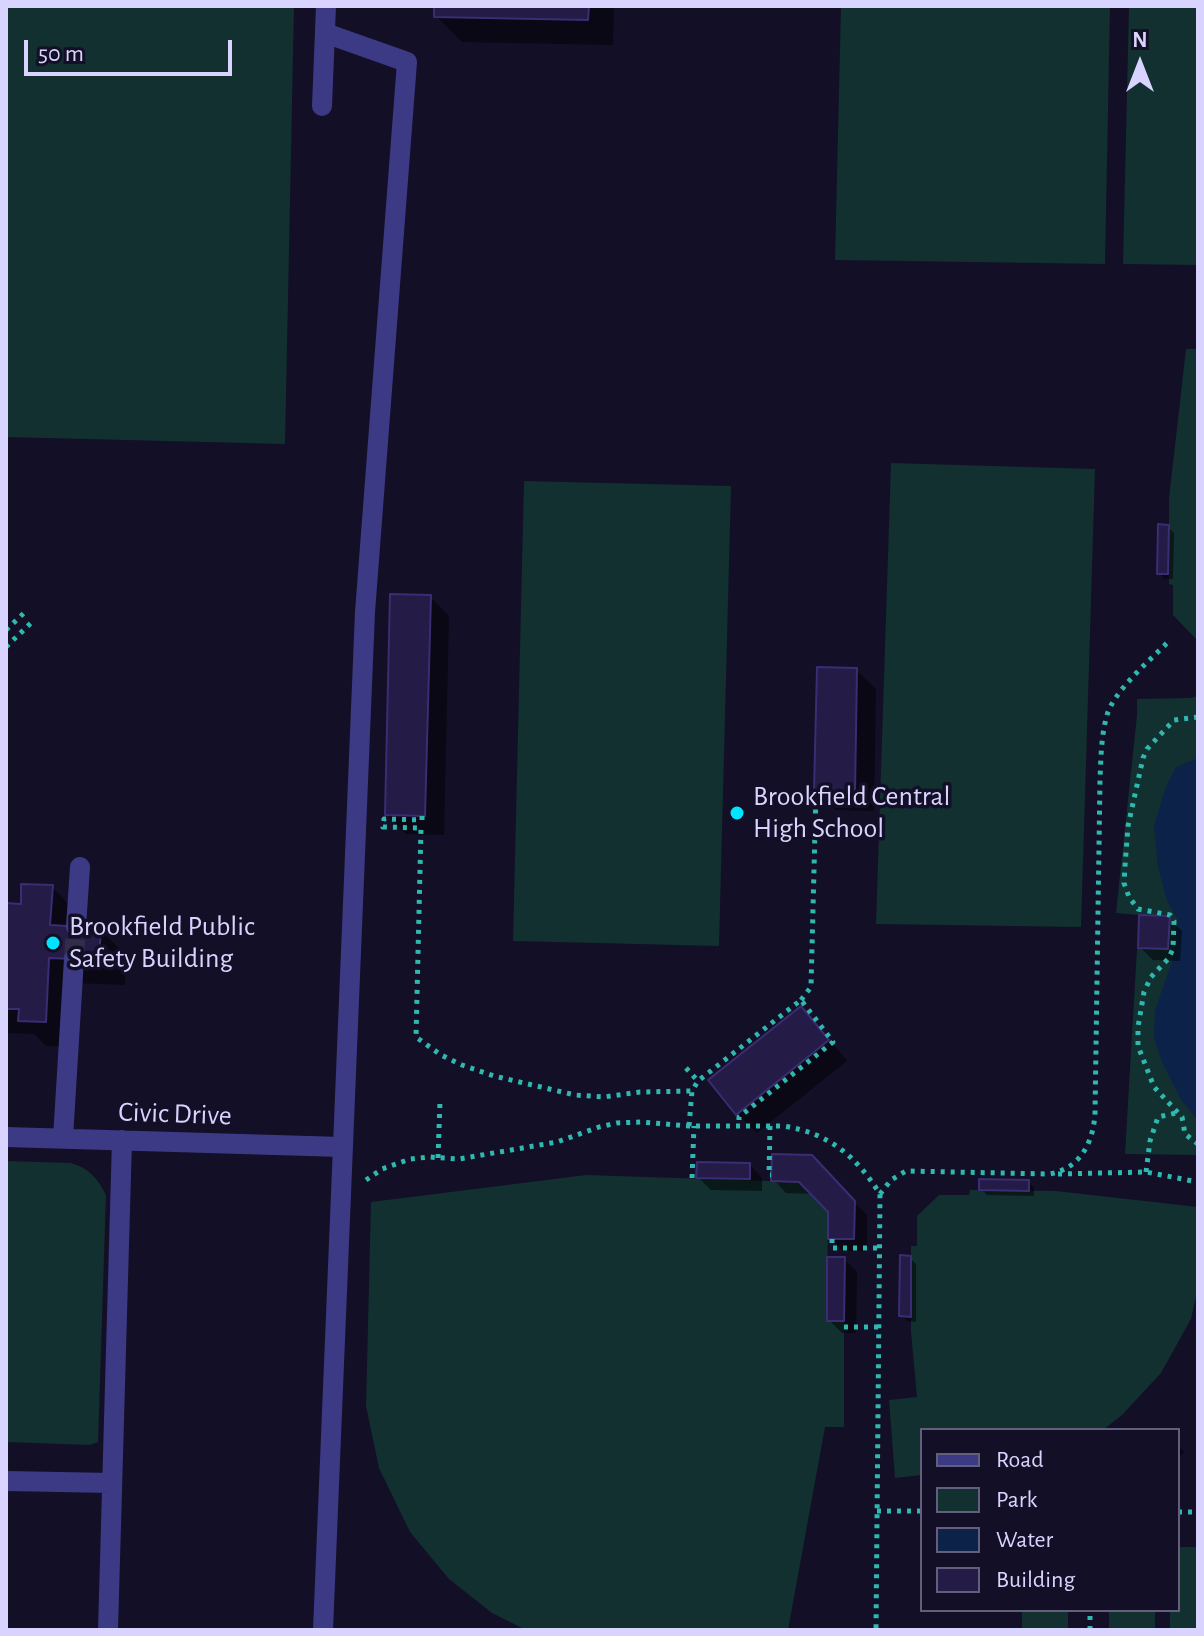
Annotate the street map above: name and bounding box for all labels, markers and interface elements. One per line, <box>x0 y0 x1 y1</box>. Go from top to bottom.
scale bar <box>28 24 236 74</box>
north arrow <box>1100 24 1180 104</box>
text: N <box>1132 29 1148 51</box>
text: 50 m <box>38 42 84 66</box>
place label: Brookfield Central High School <box>753 780 950 846</box>
marker: Brookfield Central High School <box>728 804 746 822</box>
place label: Brookfield Public Safety Building <box>69 910 255 976</box>
marker: Brookfield Public Safety Building <box>44 934 62 952</box>
street label: Civic Drive <box>118 1095 232 1133</box>
legend <box>920 1428 1180 1612</box>
text: Road <box>996 1448 1044 1472</box>
text: Park <box>996 1488 1037 1512</box>
text: Water <box>996 1528 1053 1552</box>
text: Building <box>996 1568 1075 1592</box>

